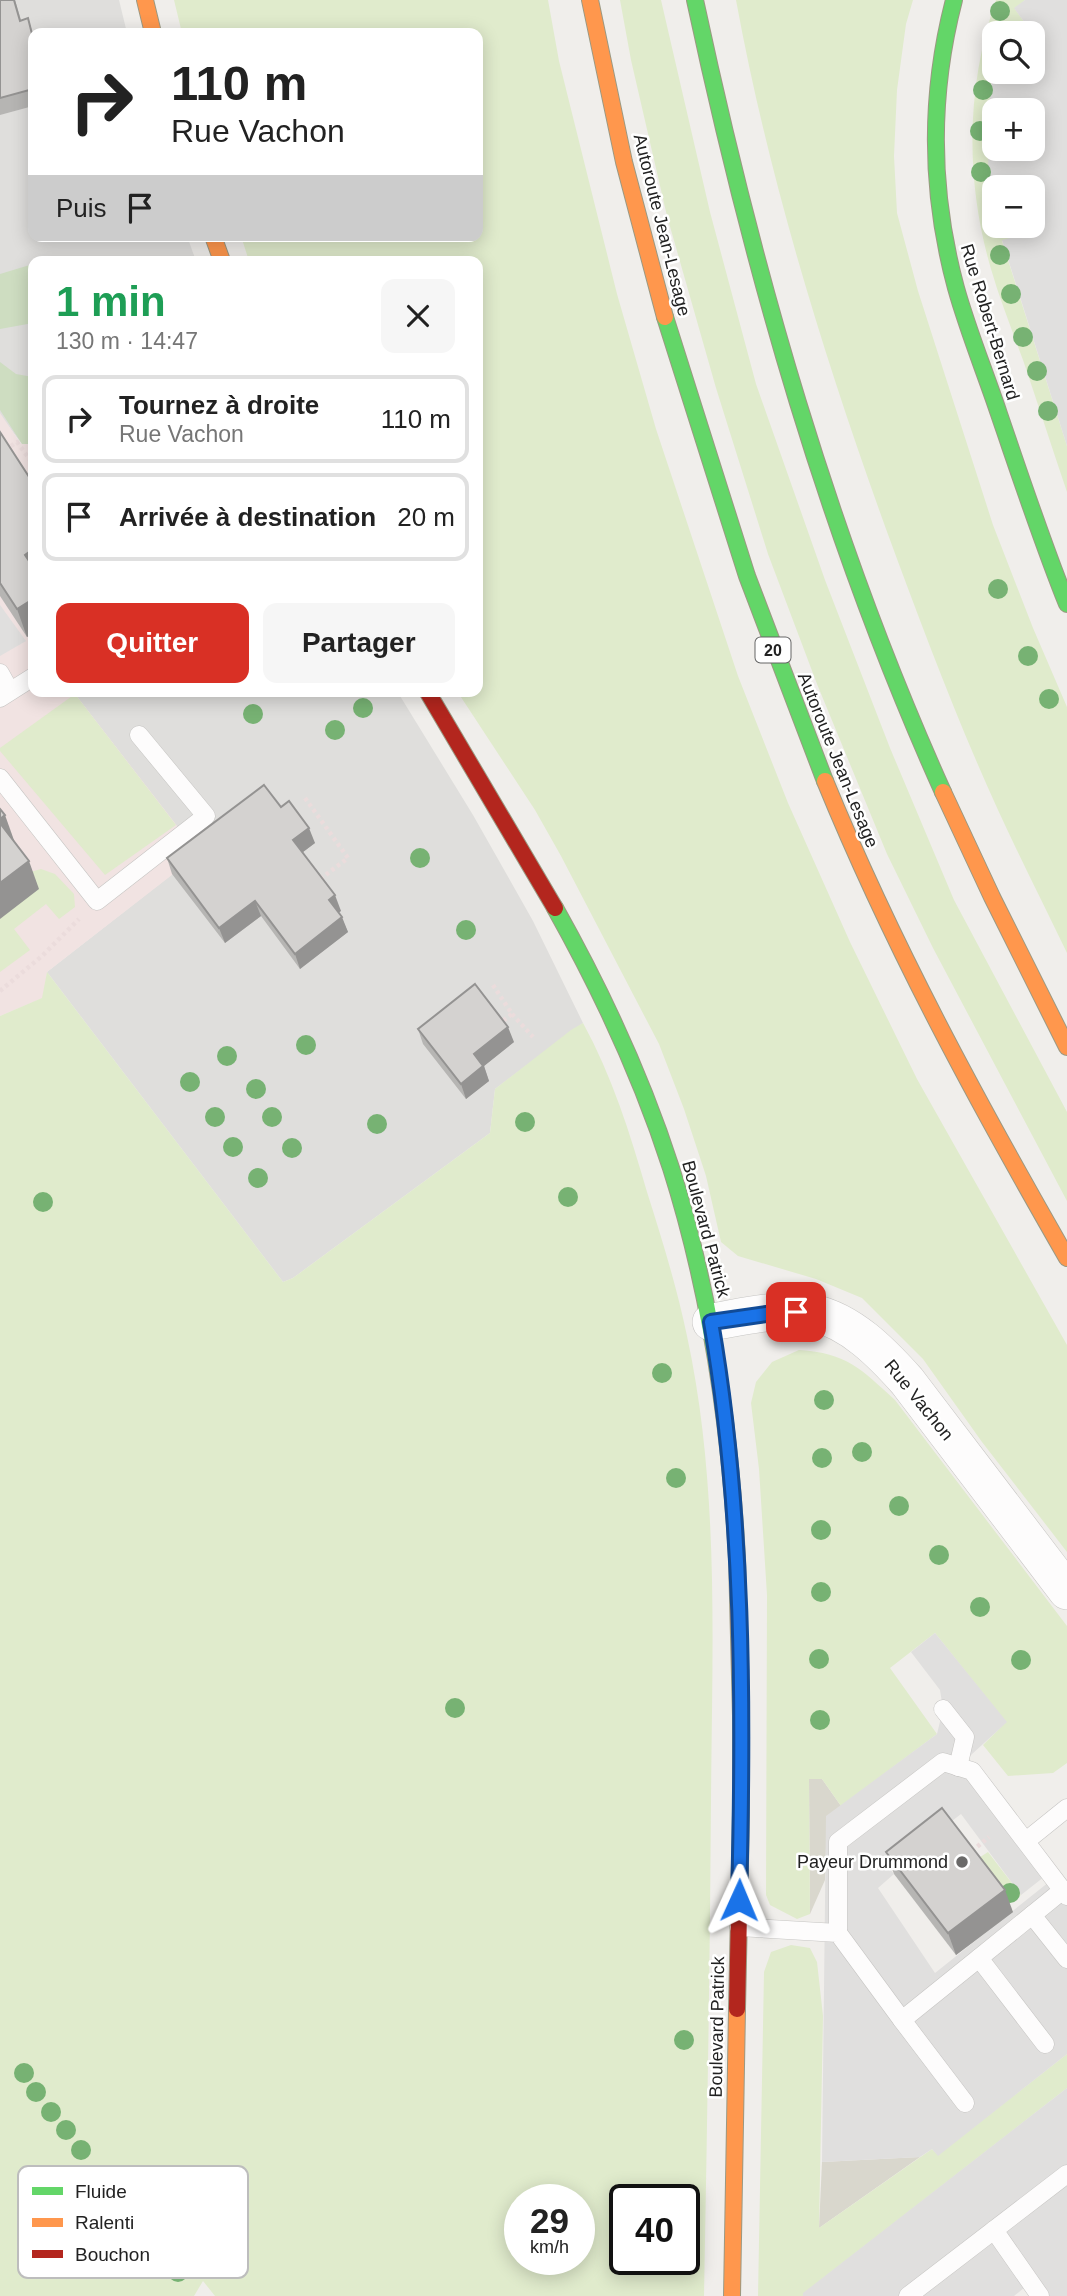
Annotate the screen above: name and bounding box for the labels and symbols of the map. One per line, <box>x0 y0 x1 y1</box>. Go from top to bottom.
street label: Autoroute Jean-Lesage <box>630 132 694 318</box>
street label: Rue Robert-Bernard <box>957 242 1023 402</box>
road number: 20 <box>756 638 790 663</box>
street label: Autoroute Jean-Lesage <box>794 669 882 851</box>
street label: Boulevard Patrick <box>678 1158 734 1301</box>
pin <box>766 1282 826 1342</box>
street label: Rue Vachon <box>880 1356 958 1444</box>
place label: Payeur Drummond <box>797 1852 948 1872</box>
marker: Payeur Drummond <box>954 1854 970 1870</box>
position arrow <box>702 1863 776 1937</box>
street label: Boulevard Patrick <box>706 1955 728 2098</box>
legend <box>18 2166 248 2278</box>
text: Fluide <box>75 2181 127 2202</box>
speed limit sign: 40 <box>609 2184 700 2275</box>
text: Ralenti <box>75 2212 134 2233</box>
text: Bouchon <box>75 2244 150 2265</box>

